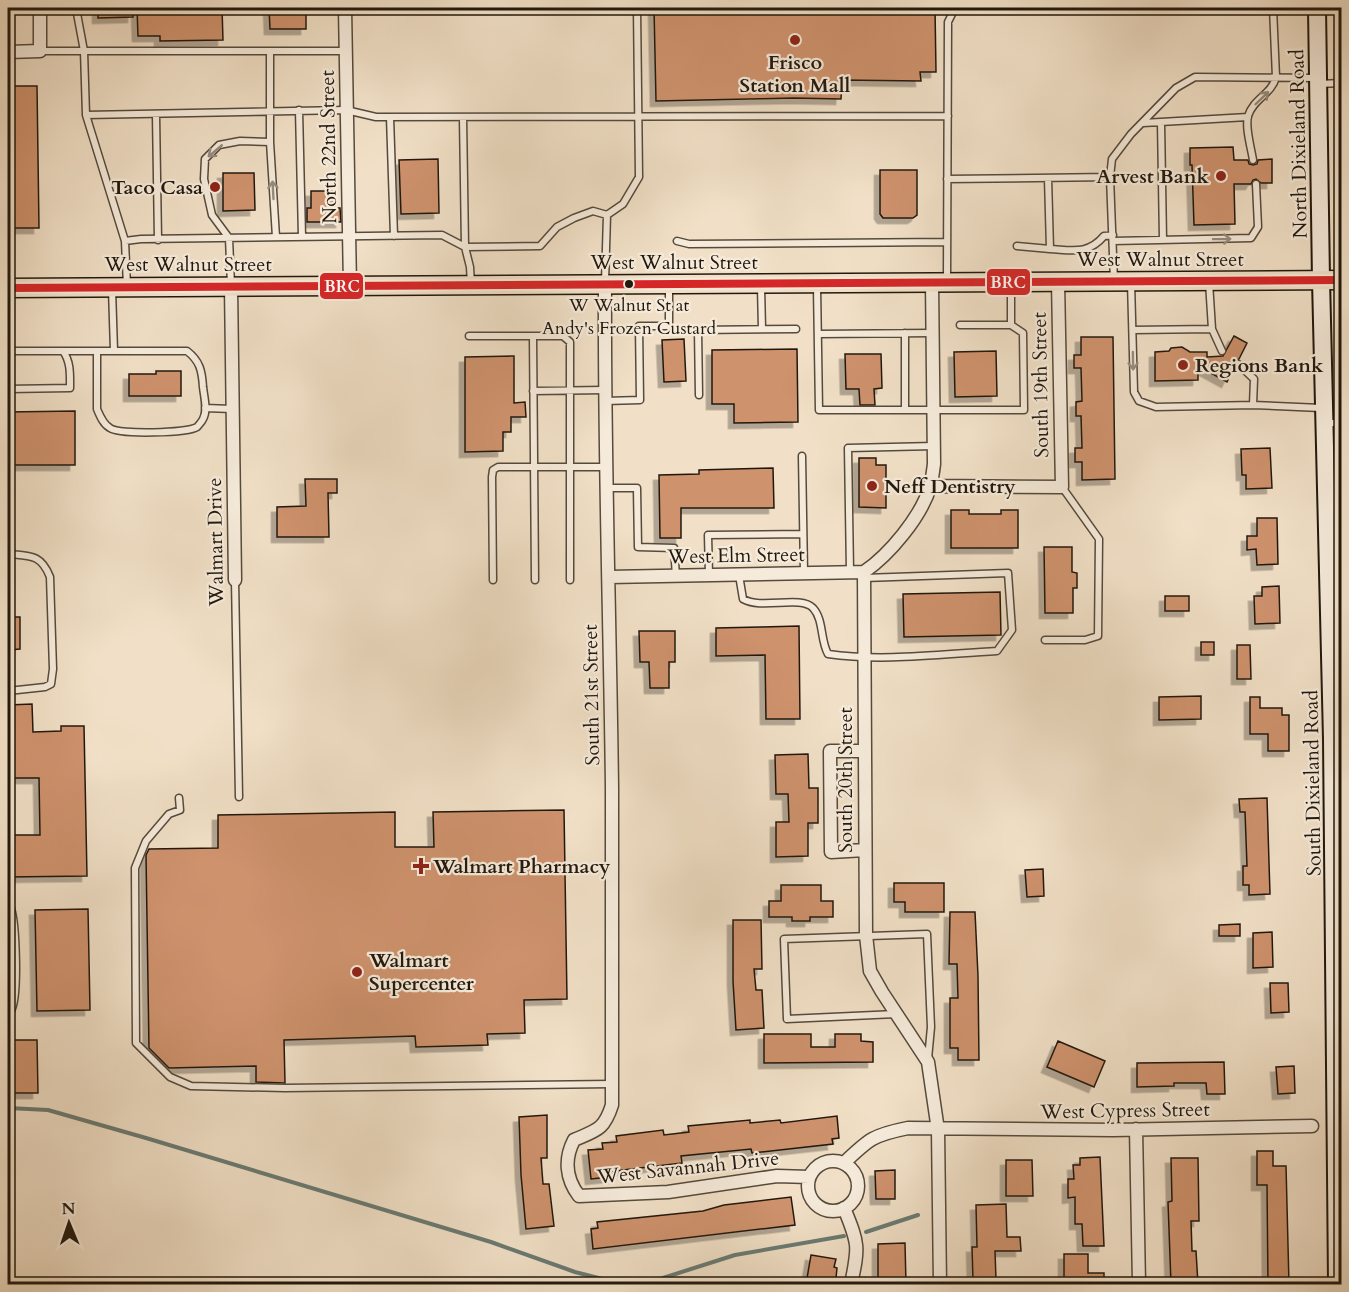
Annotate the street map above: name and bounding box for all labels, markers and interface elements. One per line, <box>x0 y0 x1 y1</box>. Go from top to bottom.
marker: Frisco Station Mall <box>788 33 802 47</box>
place label: Frisco Station Mall <box>740 49 851 99</box>
street label: North Dixieland Road <box>1283 49 1314 239</box>
street label: North 22nd Street <box>314 69 343 224</box>
one-way arrow <box>1254 90 1269 105</box>
one-way arrow <box>208 144 223 158</box>
place label: Arvest Bank <box>1096 163 1210 190</box>
marker: Arvest Bank <box>1214 169 1228 183</box>
place label: Taco Casa <box>111 174 203 201</box>
marker: Taco Casa <box>208 180 222 194</box>
one-way arrow <box>267 180 278 200</box>
one-way arrow <box>1211 233 1231 244</box>
street label: West Walnut Street <box>1075 246 1244 273</box>
street label: West Walnut Street <box>589 249 758 276</box>
street label: West Walnut Street <box>103 251 272 278</box>
line badge: BRC <box>986 268 1031 296</box>
line badge: BRC <box>319 272 364 300</box>
text: BRC <box>990 272 1026 294</box>
text: BRC <box>324 276 360 298</box>
marker: W Walnut St at Andy's Frozen Custard <box>623 278 635 290</box>
place label: W Walnut St at Andy's Frozen Custard <box>542 293 716 341</box>
street label: South 19th Street <box>1026 311 1055 458</box>
one-way arrow <box>1127 350 1139 370</box>
place label: Regions Bank <box>1195 352 1324 379</box>
marker: Regions Bank <box>1176 358 1190 372</box>
place label: Neff Dentistry <box>884 473 1016 500</box>
street label: Walmart Drive <box>201 477 230 608</box>
marker: Neff Dentistry <box>865 479 879 493</box>
street label: West Elm Street <box>666 541 806 570</box>
street label: South 21st Street <box>577 623 606 766</box>
street label: South Dixieland Road <box>1297 689 1328 876</box>
street label: South 20th Street <box>832 706 859 853</box>
place label: Walmart Pharmacy <box>432 853 611 880</box>
marker: Walmart Pharmacy <box>414 859 428 873</box>
place label: Walmart Supercenter <box>368 947 475 997</box>
marker: Walmart Supercenter <box>350 965 364 979</box>
street label: West Cypress Street <box>1039 1096 1211 1125</box>
street label: West Savannah Drive <box>595 1145 781 1191</box>
north arrow <box>39 1193 99 1253</box>
text: N <box>61 1198 76 1220</box>

